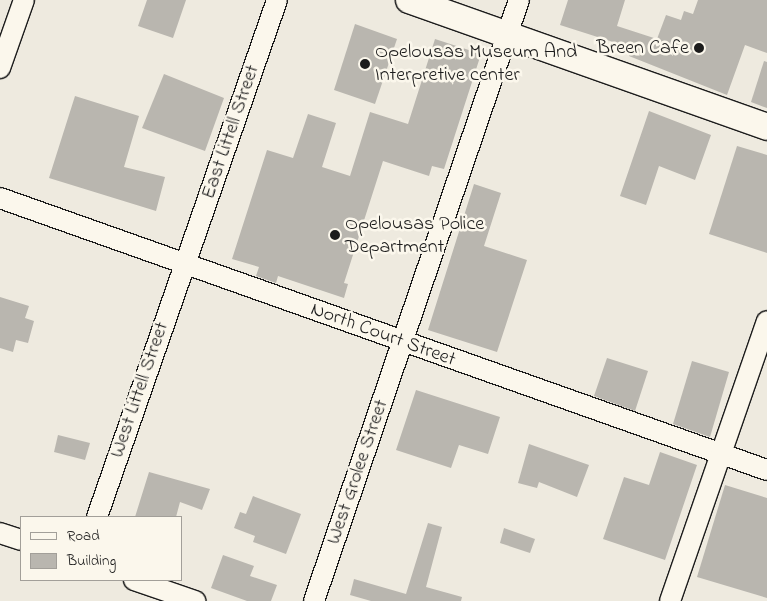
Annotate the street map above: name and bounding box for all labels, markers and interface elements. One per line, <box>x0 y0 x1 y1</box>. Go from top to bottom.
place label: Breen Cafe <box>597 36 689 60</box>
place label: Opelousas Museum And Interpretive center <box>375 40 577 87</box>
marker: Breen Cafe <box>693 42 705 54</box>
marker: Opelousas Museum And Interpretive center <box>359 58 371 70</box>
street label: East Littell Street <box>197 62 265 202</box>
place label: Opelousas Police Department <box>345 212 484 259</box>
marker: Opelousas Police Department <box>329 229 341 241</box>
street label: North Court Street <box>307 298 459 372</box>
street label: West Littell Street <box>106 319 174 461</box>
street label: West Grolee Street <box>322 396 394 548</box>
legend <box>20 516 182 581</box>
text: Road <box>67 525 100 547</box>
text: Building <box>67 550 116 572</box>

